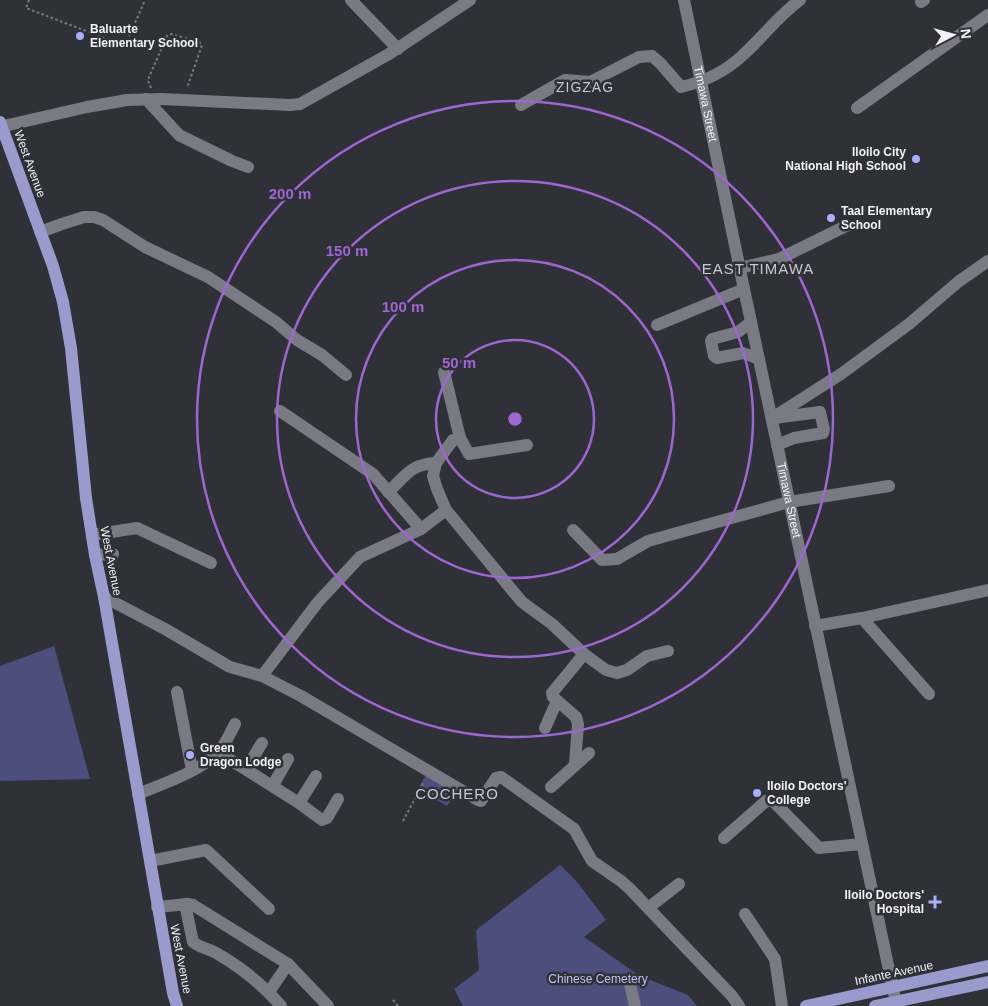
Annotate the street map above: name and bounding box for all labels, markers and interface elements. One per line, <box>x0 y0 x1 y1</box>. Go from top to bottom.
north arrow <box>928 10 978 60</box>
place label: Baluarte Elementary School <box>90 22 198 50</box>
text: N <box>957 28 974 40</box>
marker: Baluarte Elementary School <box>74 30 86 42</box>
street label: Timawa Street <box>691 65 720 144</box>
district label: ZIGZAG <box>556 79 614 95</box>
street label: West Avenue <box>11 129 49 200</box>
place label: Iloilo City National High School <box>785 145 906 173</box>
marker: Iloilo City National High School <box>910 153 922 165</box>
text: 200 m <box>269 185 311 202</box>
place label: Taal Elementary School <box>841 204 932 232</box>
marker: Taal Elementary School <box>825 212 837 224</box>
text: 150 m <box>326 242 368 259</box>
district label: EAST TIMAWA <box>702 260 814 277</box>
text: 100 m <box>382 298 424 315</box>
text: 50 m <box>442 354 476 371</box>
centre of rings <box>506 410 524 428</box>
street label: Timawa Street <box>774 461 804 540</box>
street label: West Avenue <box>97 525 125 597</box>
place label: Green Dragon Lodge <box>200 741 282 769</box>
marker: Green Dragon Lodge <box>184 749 196 761</box>
place label: Iloilo Doctors' College <box>767 779 847 807</box>
district label: COCHERO <box>415 785 499 802</box>
marker: Iloilo Doctors' College <box>751 787 763 799</box>
place label: Iloilo Doctors' Hospital <box>844 888 924 916</box>
marker: Iloilo Doctors' Hospital <box>928 895 942 909</box>
street label: West Avenue <box>167 923 195 995</box>
street label: Infante Avenue <box>853 958 935 988</box>
park label: Chinese Cemetery <box>548 972 648 986</box>

